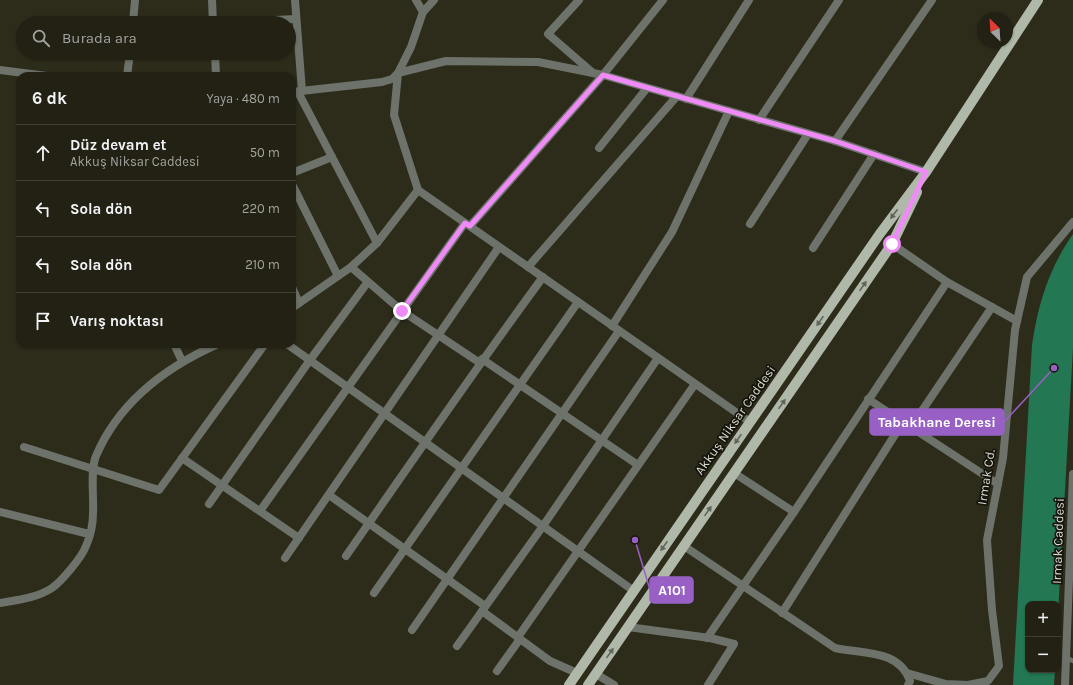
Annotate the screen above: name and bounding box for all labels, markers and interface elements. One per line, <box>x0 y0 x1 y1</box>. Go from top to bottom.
north arrow <box>977 12 1013 48</box>
search box <box>16 16 296 60</box>
icon: search <box>30 27 52 49</box>
text: Burada ara <box>62 29 137 47</box>
text: 6 dk <box>32 88 67 108</box>
text: Yaya · 480 m <box>207 91 280 106</box>
text: Düz devam et <box>70 136 167 154</box>
icon: ahead <box>32 142 54 164</box>
text: 50 m <box>250 145 280 160</box>
text: Akkuş Niksar Caddesi <box>70 154 200 169</box>
icon: left <box>32 198 54 220</box>
text: Sola dön <box>70 200 132 218</box>
text: 220 m <box>242 201 280 216</box>
one-way arrow <box>890 209 899 220</box>
route start <box>883 235 901 253</box>
icon: left <box>32 254 54 276</box>
text: Sola dön <box>70 256 132 274</box>
text: 210 m <box>245 257 280 272</box>
one-way arrow <box>859 280 867 291</box>
route end <box>393 302 411 320</box>
icon: arrive <box>32 310 54 332</box>
text: Varış noktası <box>70 312 164 330</box>
one-way arrow <box>816 315 824 326</box>
street label: Akkuş Niksar Caddesi <box>692 363 778 477</box>
one-way arrow <box>778 399 786 409</box>
callout: Tabakhane Deresi <box>870 409 1004 435</box>
text: Tabakhane Deresi <box>878 414 996 431</box>
one-way arrow <box>734 434 742 444</box>
street label: Irmak Cd. <box>974 448 998 506</box>
street label: Irmak Caddesi <box>1049 498 1067 584</box>
one-way arrow <box>704 506 712 516</box>
one-way arrow <box>660 541 668 552</box>
callout: A101 <box>650 577 693 603</box>
text: A101 <box>658 582 686 599</box>
map controls <box>1025 601 1061 673</box>
button: + <box>1025 601 1061 637</box>
button: − <box>1025 637 1061 673</box>
one-way arrow <box>606 648 614 658</box>

